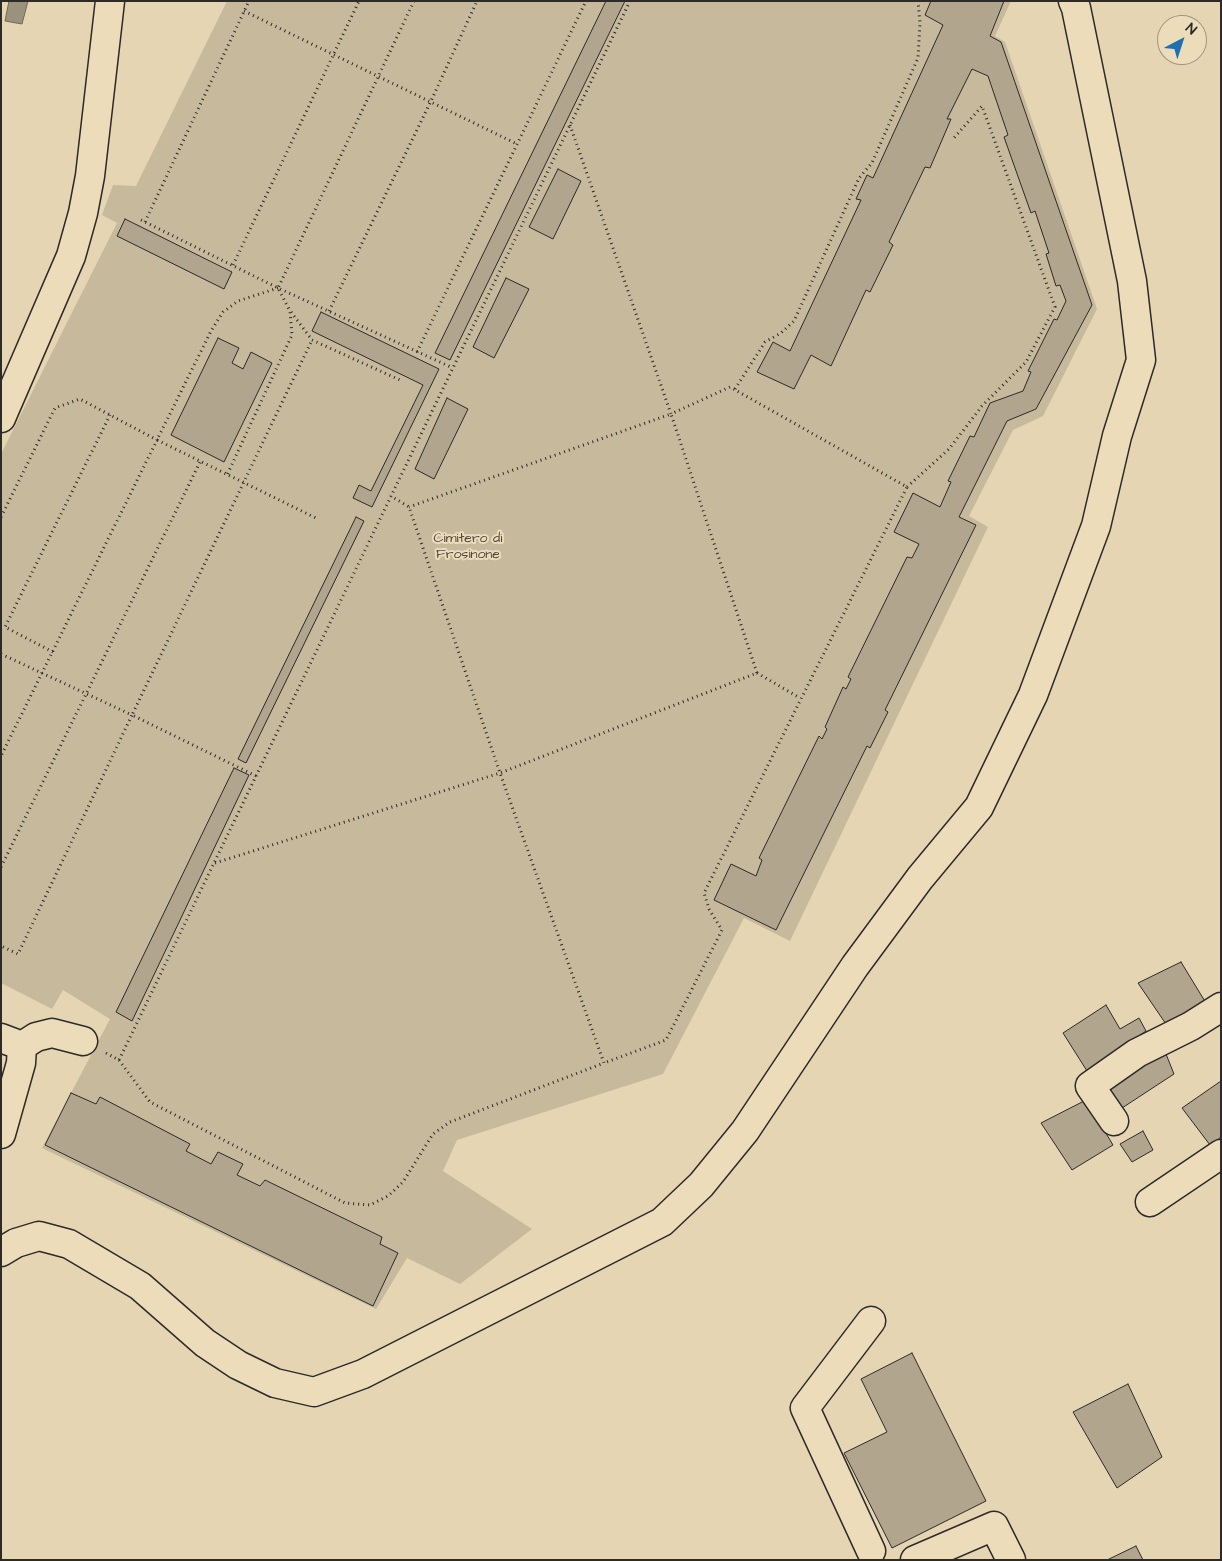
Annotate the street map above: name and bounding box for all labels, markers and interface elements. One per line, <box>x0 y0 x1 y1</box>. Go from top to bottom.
north arrow <box>1157 15 1207 65</box>
text: N <box>1181 19 1201 40</box>
park label: Cimitero di Frosinone <box>434 531 502 564</box>

